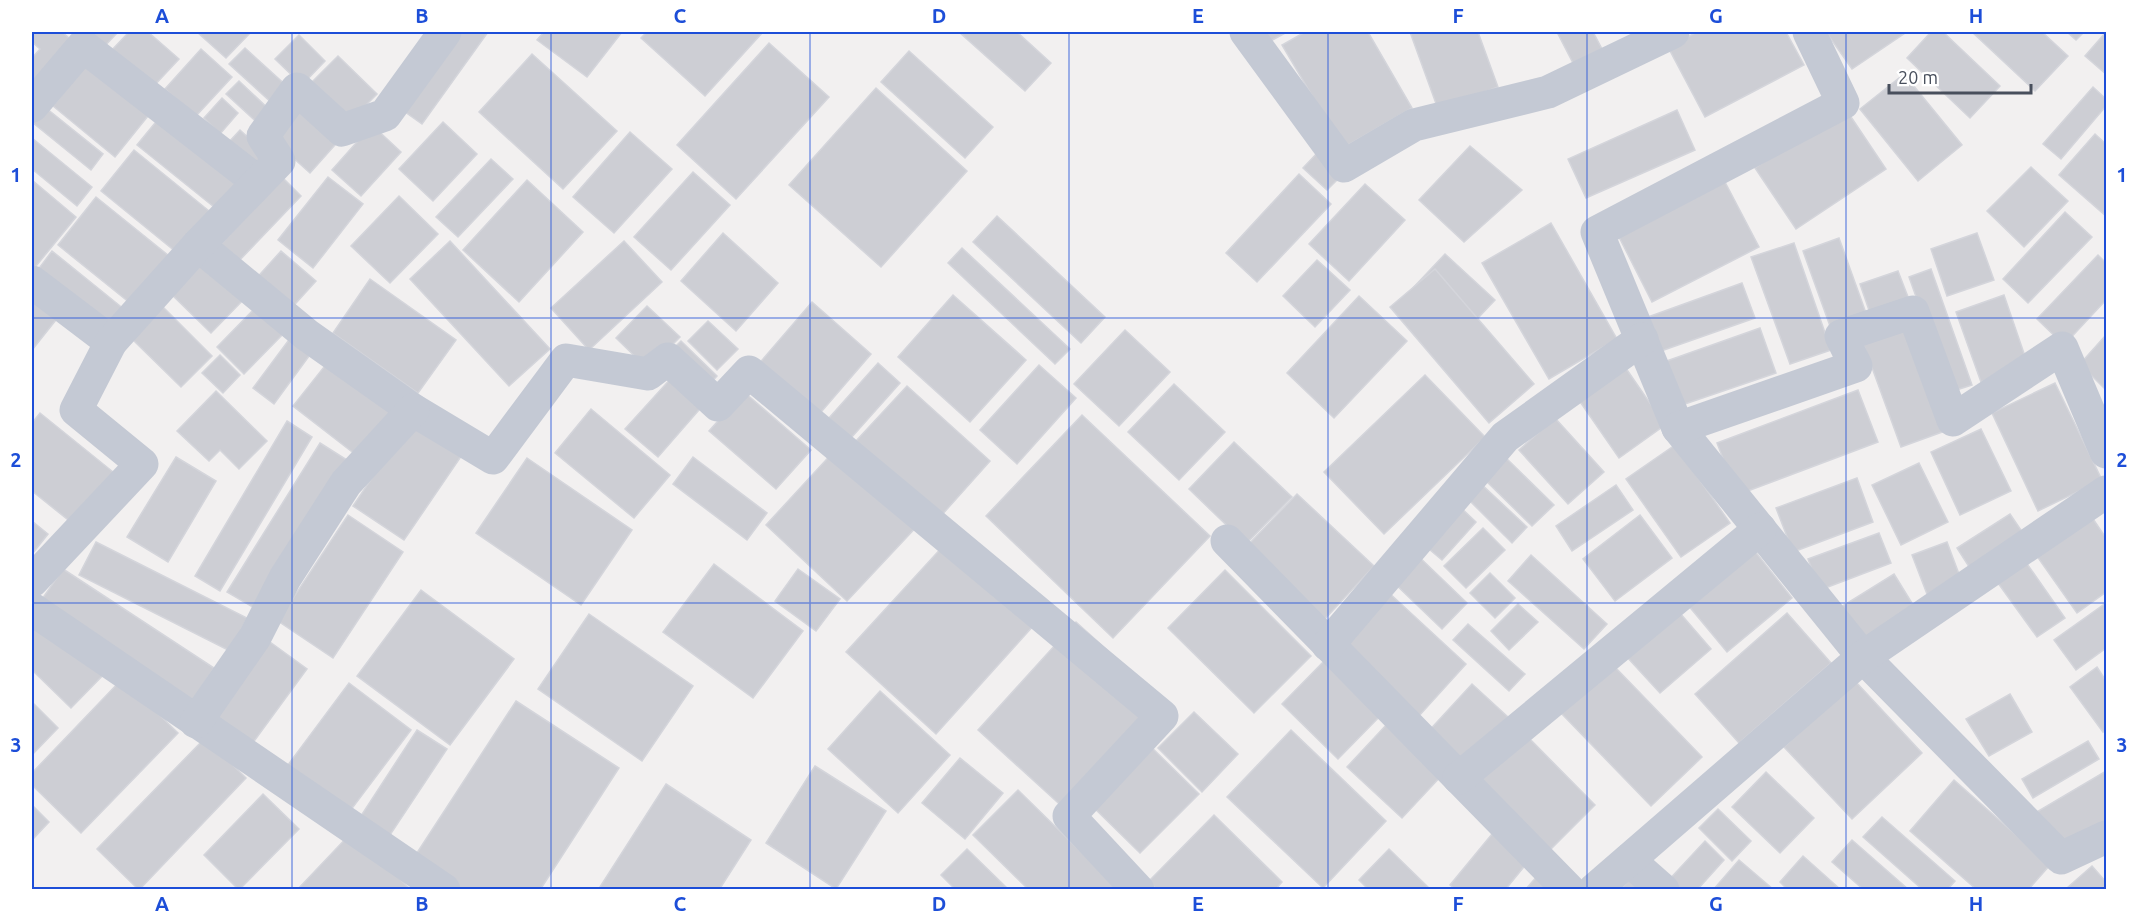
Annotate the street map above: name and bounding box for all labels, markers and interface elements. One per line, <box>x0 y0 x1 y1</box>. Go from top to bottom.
text: A <box>155 4 169 27</box>
text: B <box>415 4 429 27</box>
text: C <box>674 4 687 27</box>
text: D <box>932 4 946 27</box>
text: E <box>1192 4 1204 27</box>
text: F <box>1452 4 1464 27</box>
text: G <box>1709 4 1723 27</box>
text: H <box>1969 4 1983 27</box>
scale bar <box>1889 57 2032 95</box>
text: 20 m <box>1898 67 1938 87</box>
text: 1 <box>10 163 22 186</box>
text: 1 <box>2116 163 2128 186</box>
text: 2 <box>10 448 22 471</box>
text: 2 <box>2116 448 2128 471</box>
text: 3 <box>10 733 22 756</box>
text: 3 <box>2116 733 2128 756</box>
text: A <box>155 892 169 915</box>
text: B <box>415 892 429 915</box>
text: C <box>674 892 687 915</box>
text: D <box>932 892 946 915</box>
text: E <box>1192 892 1204 915</box>
text: F <box>1452 892 1464 915</box>
text: G <box>1709 892 1723 915</box>
text: H <box>1969 892 1983 915</box>

